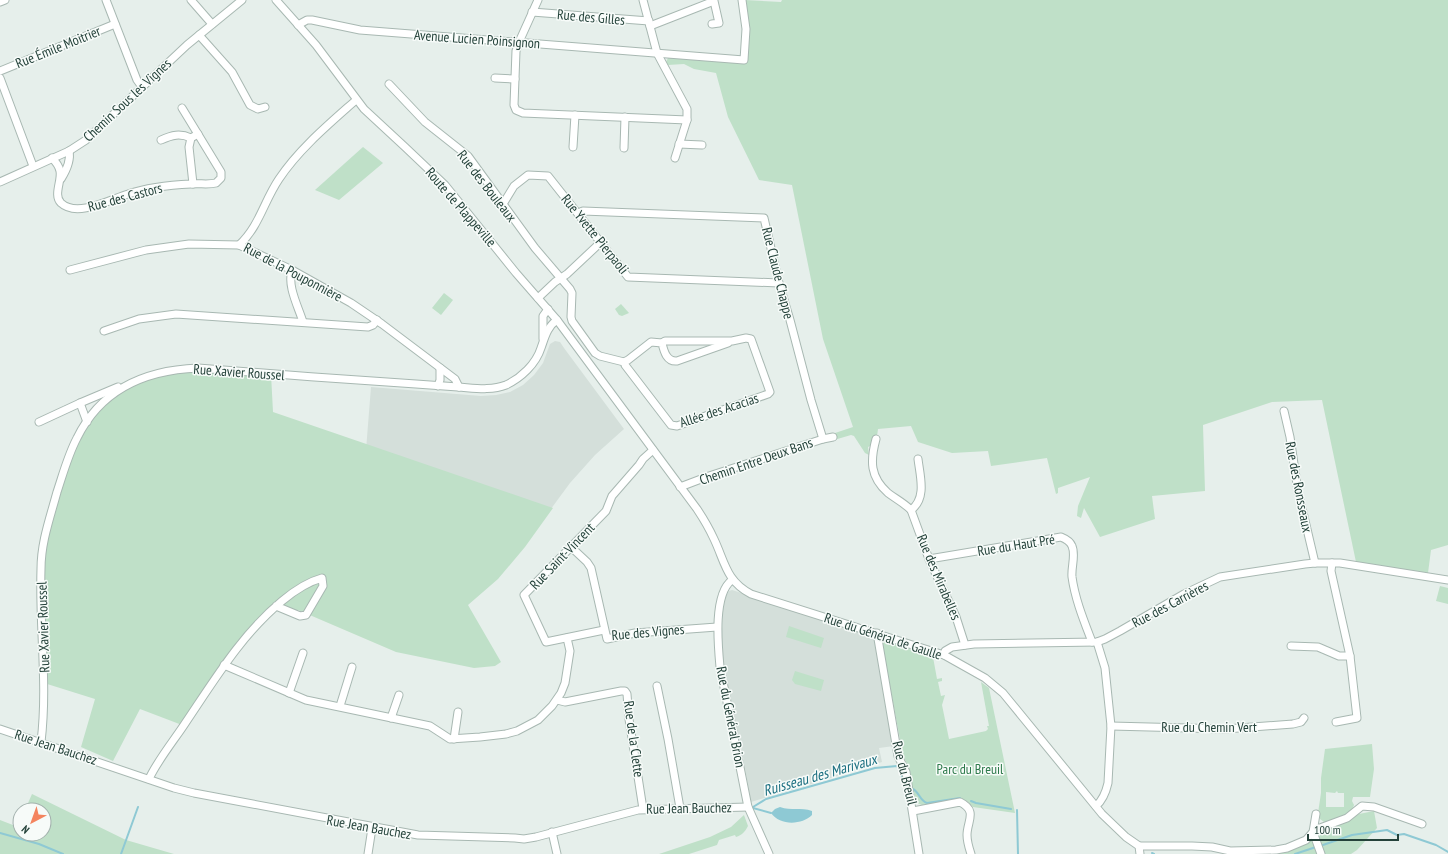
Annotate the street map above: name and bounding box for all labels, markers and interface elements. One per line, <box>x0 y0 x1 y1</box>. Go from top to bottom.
street label: Rue des Gilles <box>556 5 626 29</box>
street label: Rue Émile Moitrier <box>13 22 103 72</box>
street label: Avenue Lucien Poinsignon <box>413 26 541 52</box>
street label: Chemin Sous les Vignes <box>79 54 175 145</box>
street label: Rue des Bouleaux <box>453 146 521 226</box>
street label: Route de Plappeville <box>422 164 500 251</box>
street label: Rue des Castors <box>86 178 164 216</box>
street label: Rue Yvette Pierpaoli <box>557 190 633 278</box>
street label: Rue Claude Chappe <box>758 225 798 321</box>
street label: Rue de la Pouponnière <box>241 238 346 306</box>
street label: Rue Xavier Roussel <box>193 360 286 384</box>
street label: Allée des Acacias <box>677 389 761 431</box>
street label: Chemin Entre Deux Bans <box>697 433 815 489</box>
street label: Rue des Ronsseaux <box>1281 440 1317 534</box>
street label: Rue Saint-Vincent <box>526 519 598 593</box>
street label: Rue du Haut Pré <box>976 530 1056 560</box>
street label: Rue des Mirabelles <box>913 531 965 623</box>
street label: Rue des Carrières <box>1129 576 1211 632</box>
street label: Rue Xavier Roussel <box>32 580 54 673</box>
street label: Rue du Général de Gaulle <box>822 608 944 664</box>
street label: Rue des Vignes <box>611 620 685 644</box>
street label: Rue du Général Brion <box>712 665 750 769</box>
street label: Rue de la Clette <box>620 700 648 779</box>
street label: Rue du Chemin Vert <box>1161 718 1257 736</box>
street label: Rue Jean Bauchez <box>13 725 99 769</box>
street label: Rue du Breuil <box>888 739 922 808</box>
water label: Ruisseau des Marivaux <box>761 749 881 800</box>
park label: Parc du Breuil <box>937 760 1004 778</box>
street label: Rue Jean Bauchez <box>646 798 732 818</box>
north arrow <box>12 802 52 842</box>
street label: Rue Jean Bauchez <box>325 811 413 843</box>
scale bar <box>1308 816 1398 842</box>
text: N <box>19 822 32 837</box>
text: 100 m <box>1314 822 1341 837</box>

